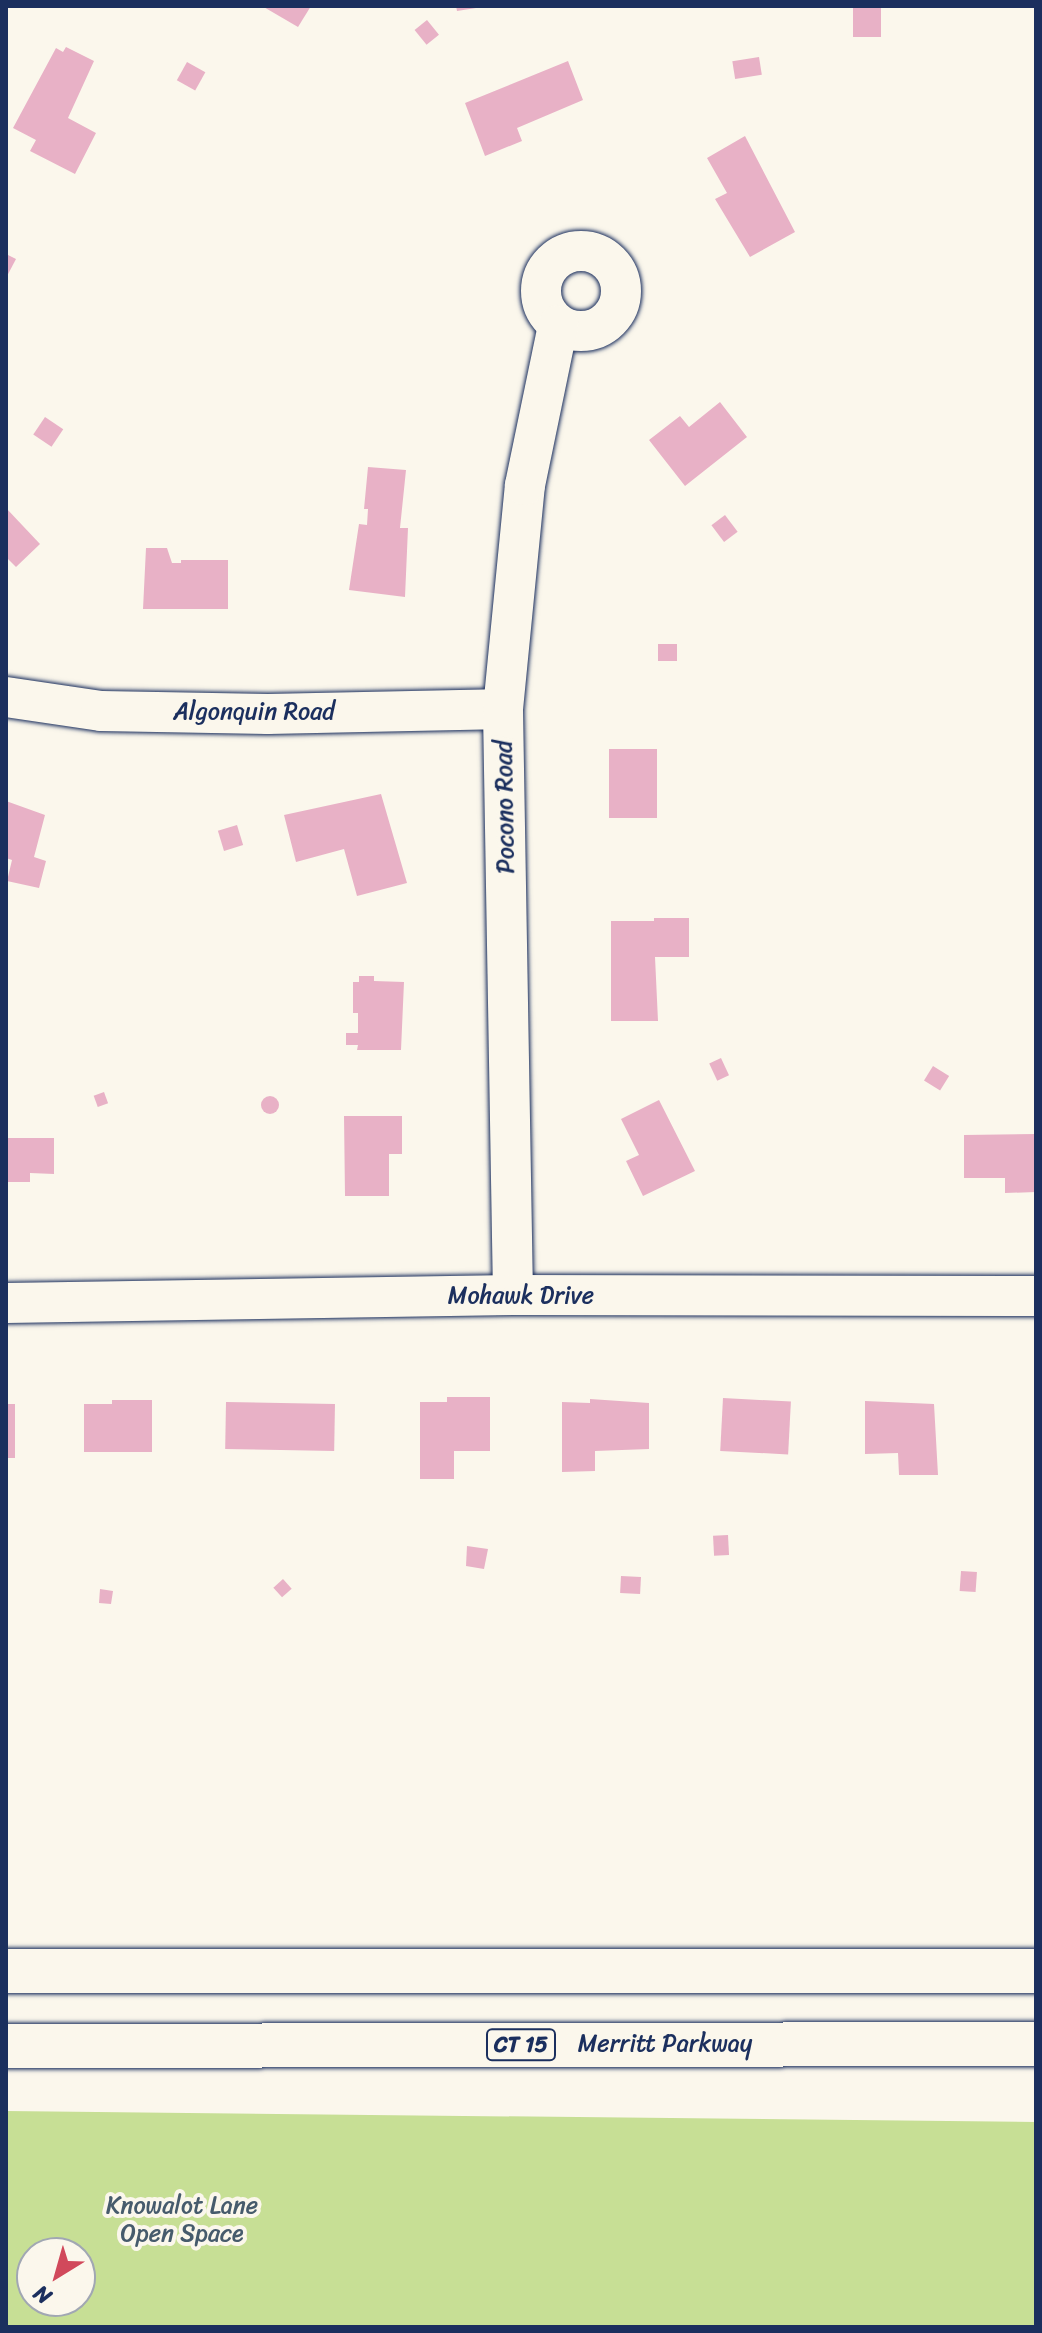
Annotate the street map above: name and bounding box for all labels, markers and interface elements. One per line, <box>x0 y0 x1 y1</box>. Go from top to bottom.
street label: Algonquin Road <box>173 698 335 726</box>
street label: Pocono Road <box>489 740 521 874</box>
street label: Mohawk Drive <box>448 1282 594 1310</box>
road number: CT 15 <box>485 2027 557 2063</box>
street label: Merritt Parkway <box>578 2030 752 2058</box>
park label: Knowalot Lane Open Space <box>106 2192 258 2248</box>
north arrow <box>16 2237 96 2317</box>
text: N <box>25 2275 60 2315</box>

